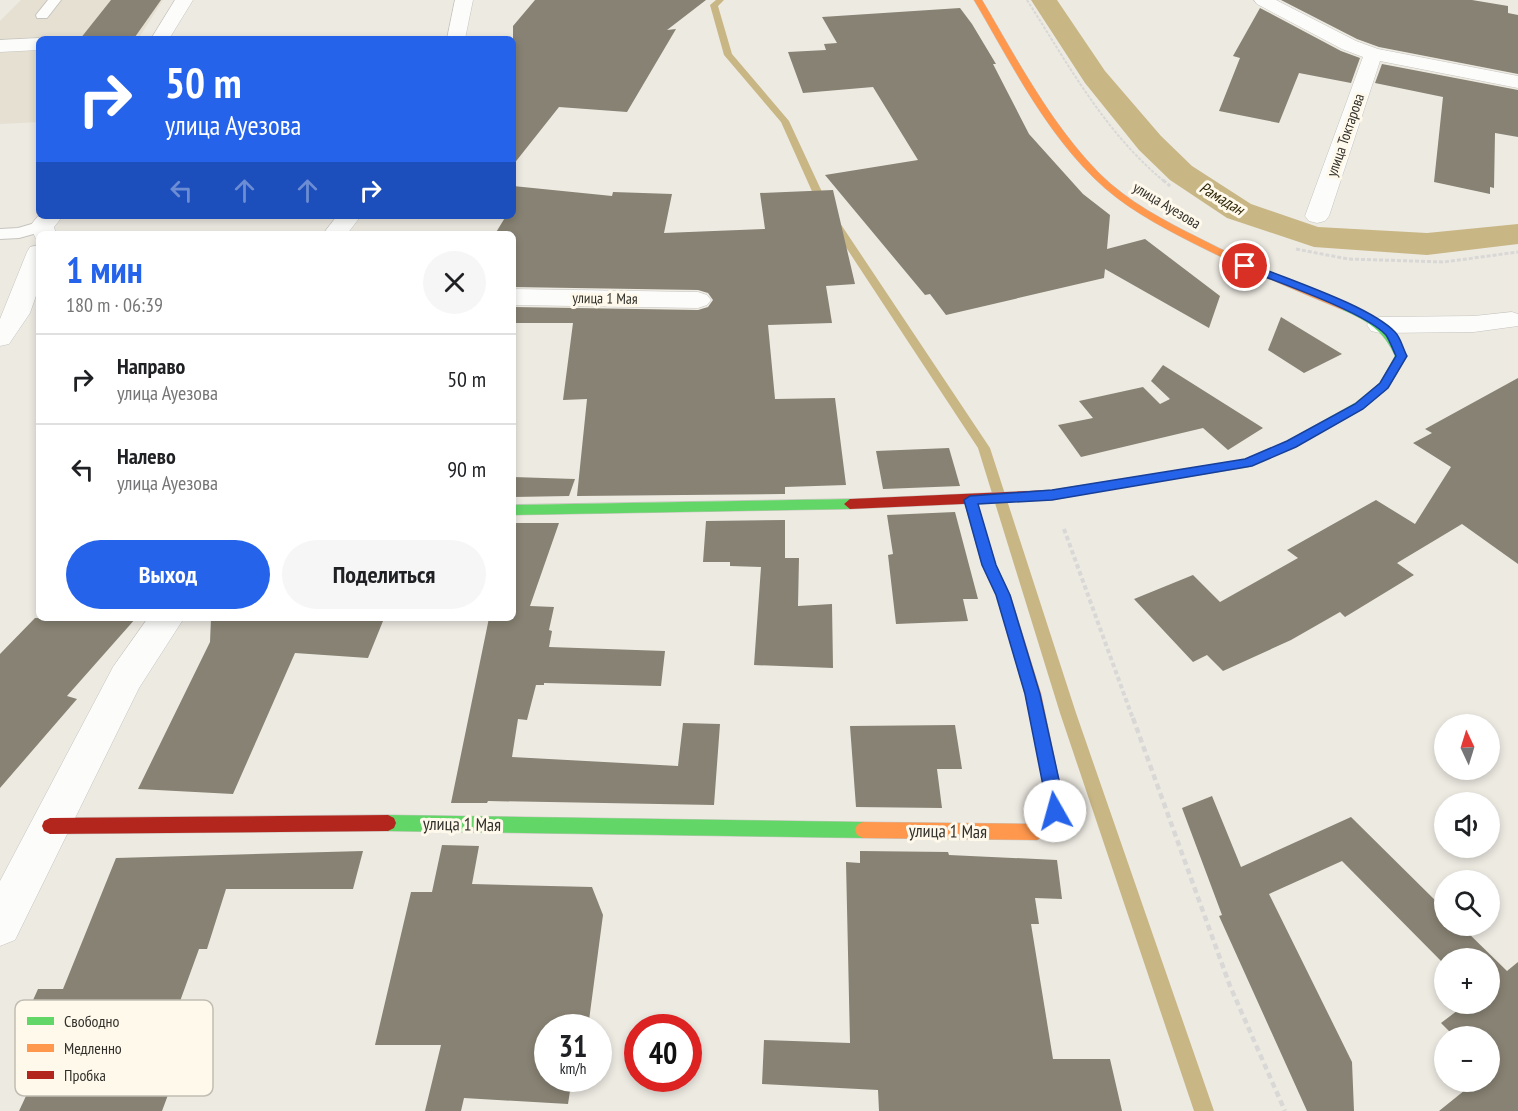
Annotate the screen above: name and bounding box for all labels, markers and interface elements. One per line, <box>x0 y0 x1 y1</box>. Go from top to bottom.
text: 50 m <box>165 55 242 110</box>
icon: right <box>66 60 144 138</box>
street label: улица Токтарова <box>1322 91 1368 179</box>
text: улица Ауезова <box>165 108 301 142</box>
icon: left <box>165 174 198 207</box>
icon: ahead <box>228 174 261 207</box>
icon: ahead <box>291 174 324 207</box>
icon: right <box>354 174 387 207</box>
street label: улица Ауезова <box>1130 177 1204 233</box>
water label: Рамадан <box>1196 177 1250 220</box>
pin <box>1219 240 1270 291</box>
text: 1 мин <box>66 246 143 293</box>
icon: arrive <box>1228 249 1261 282</box>
button: close <box>423 251 486 314</box>
street label: улица 1 Мая <box>572 288 638 308</box>
text: 180 m · 06:39 <box>66 292 163 318</box>
text: Направо <box>117 352 185 380</box>
icon: right <box>66 363 99 396</box>
text: 50 m <box>447 365 486 393</box>
text: улица Ауезова <box>117 380 218 406</box>
text: Налево <box>117 442 176 470</box>
icon: left <box>66 453 99 486</box>
text: 90 m <box>447 455 486 483</box>
text: улица Ауезова <box>117 470 218 496</box>
button: Выход <box>66 540 270 609</box>
button: Поделиться <box>282 540 486 609</box>
north arrow <box>1434 714 1500 780</box>
map controls <box>1434 714 1500 1092</box>
position arrow <box>1023 779 1087 843</box>
button: sound <box>1434 792 1500 858</box>
street label: улица 1 Мая <box>423 812 501 836</box>
street label: улица 1 Мая <box>909 819 987 843</box>
button: search <box>1434 870 1500 936</box>
button: + <box>1434 948 1500 1014</box>
legend <box>15 1000 213 1096</box>
text: Свободно <box>64 1011 119 1031</box>
speed limit sign: 40 <box>624 1014 702 1092</box>
text: 31 <box>559 1026 587 1065</box>
button: − <box>1434 1026 1500 1092</box>
text: Медленно <box>64 1038 122 1058</box>
text: km/h <box>560 1059 586 1078</box>
text: Пробка <box>64 1065 106 1085</box>

